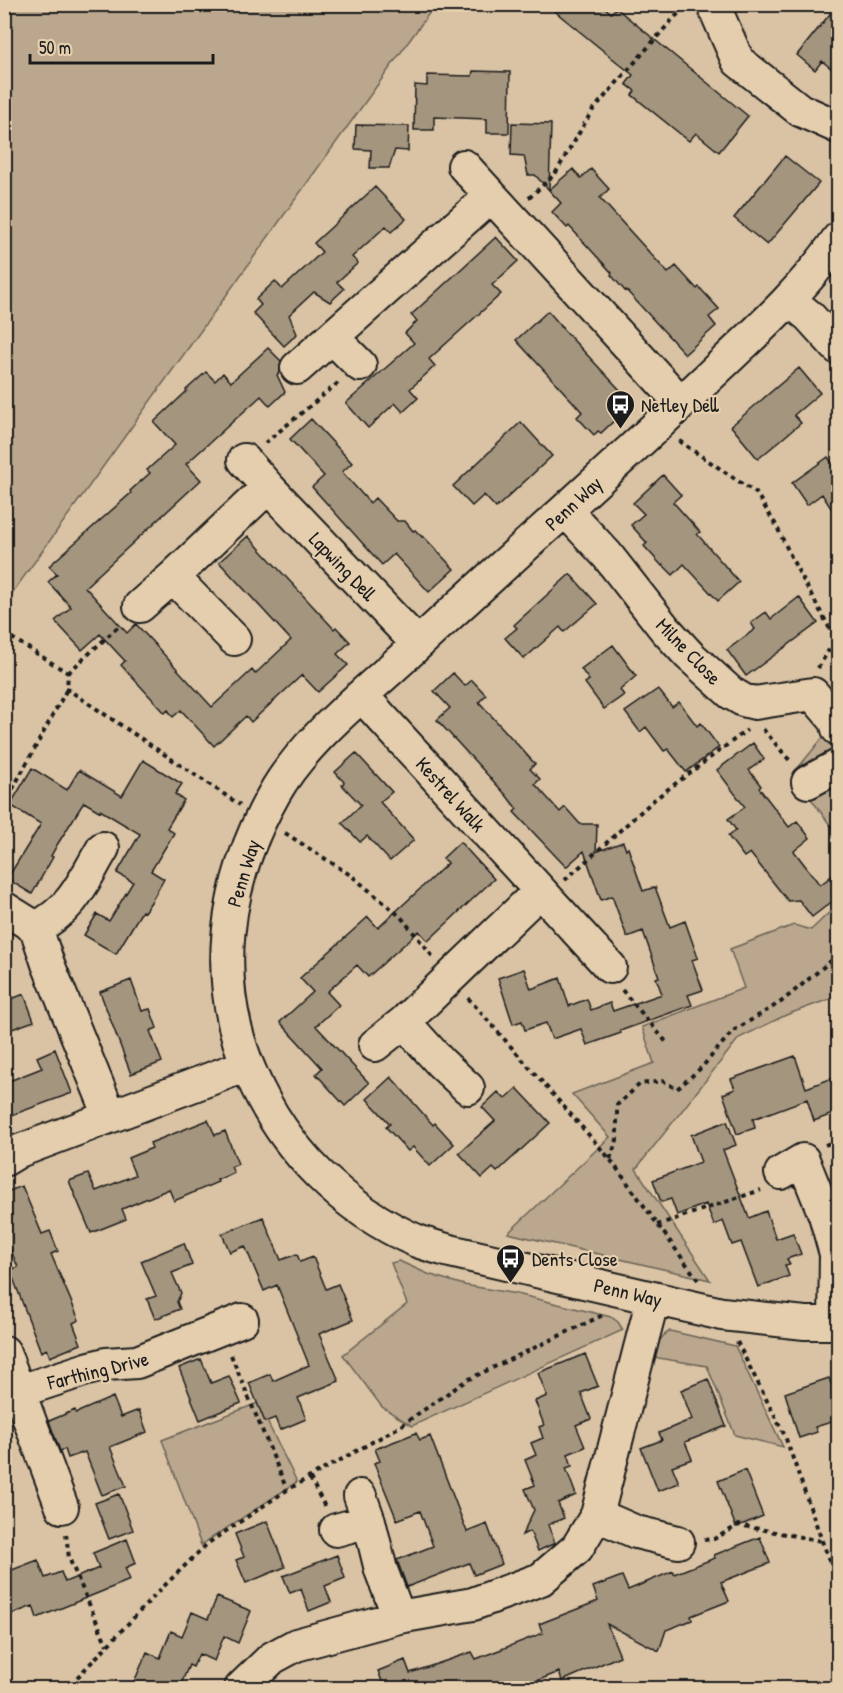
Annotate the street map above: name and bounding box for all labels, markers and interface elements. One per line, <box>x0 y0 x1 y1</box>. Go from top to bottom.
scale bar <box>30 27 213 65</box>
text: 50 m <box>39 35 71 60</box>
bus stop icon: Netley Dell <box>604 388 636 430</box>
place label: Netley Dell <box>641 391 719 418</box>
street label: Penn Way <box>539 470 607 536</box>
street label: Lapwing Dell <box>303 526 383 607</box>
street label: Milne Close <box>650 612 728 690</box>
street label: Kestrel Walk <box>410 751 492 837</box>
street label: Penn Way <box>220 836 266 910</box>
bus stop icon: Dents Close <box>495 1242 527 1284</box>
place label: Dents Close <box>532 1245 618 1272</box>
street label: Penn Way <box>591 1271 665 1313</box>
street label: Farthing Drive <box>44 1344 151 1396</box>

